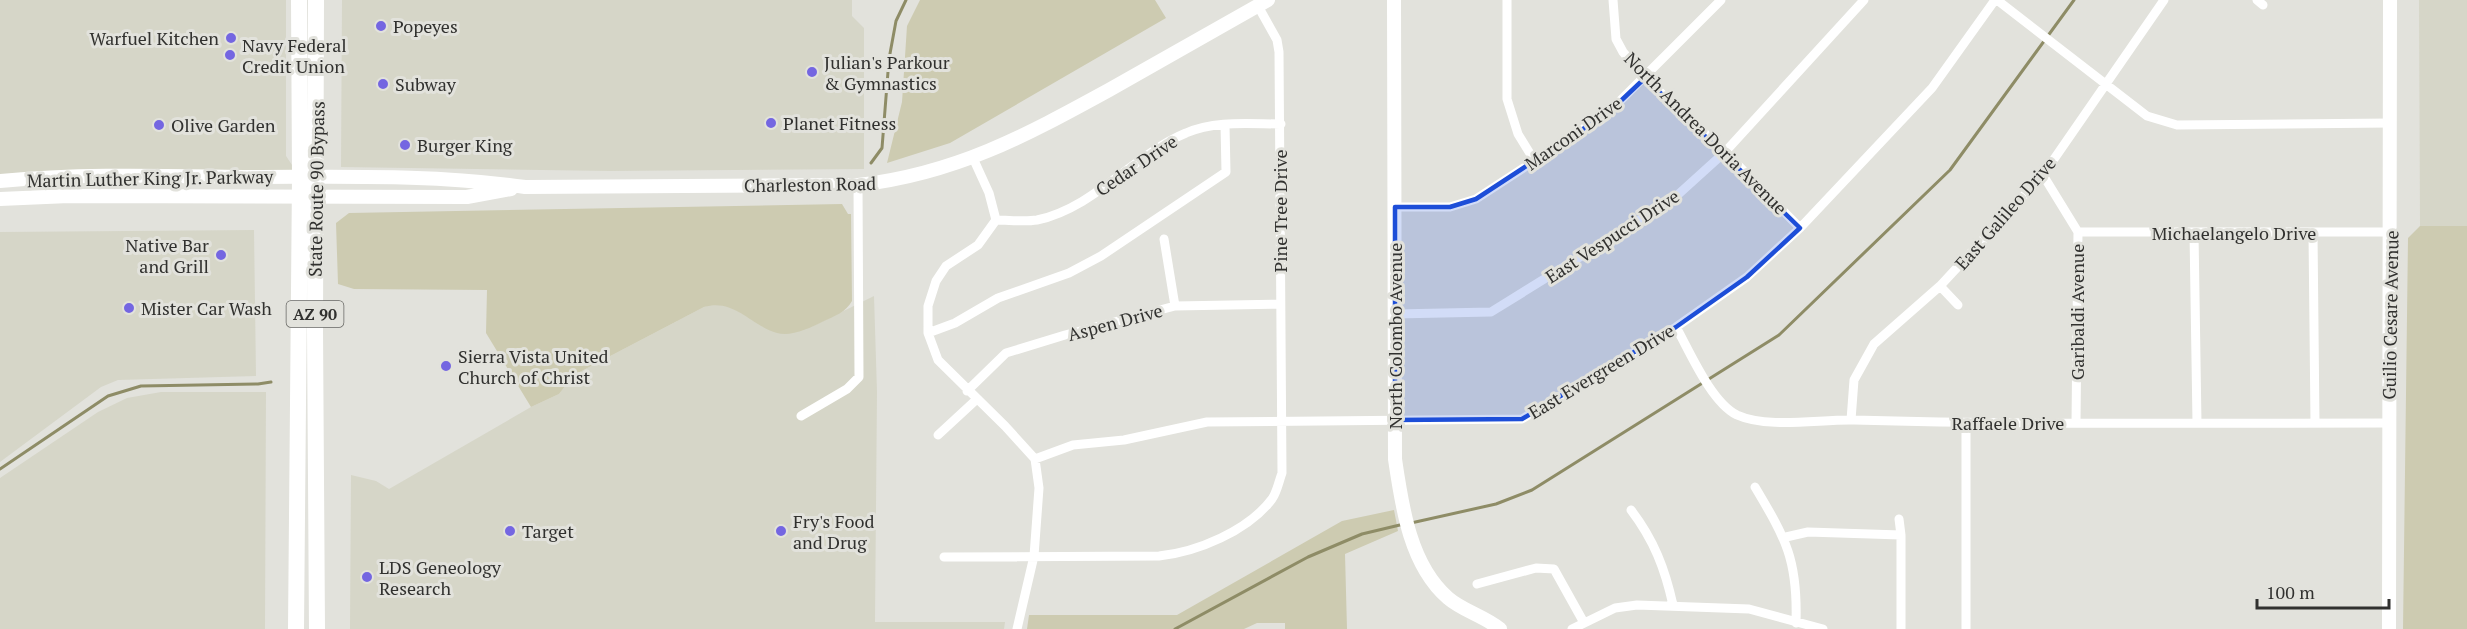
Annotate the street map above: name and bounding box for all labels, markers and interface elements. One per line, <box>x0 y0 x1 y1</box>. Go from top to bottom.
place label: Popeyes <box>393 14 458 38</box>
marker: Popeyes <box>374 19 388 33</box>
place label: Warfuel Kitchen <box>90 26 219 50</box>
marker: Warfuel Kitchen <box>224 31 238 45</box>
place label: Navy Federal Credit Union <box>242 33 347 78</box>
street label: North Andrea Doria Avenue <box>1619 46 1793 220</box>
marker: Navy Federal Credit Union <box>223 48 237 62</box>
place label: Julian's Parkour & Gymnastics <box>824 50 950 95</box>
marker: Julian's Parkour & Gymnastics <box>805 65 819 79</box>
place label: Subway <box>395 72 457 96</box>
marker: Subway <box>376 77 390 91</box>
street label: Marconi Drive <box>1520 91 1626 175</box>
street label: State Route 90 Bypass <box>302 101 330 277</box>
place label: Planet Fitness <box>783 111 896 135</box>
place label: Olive Garden <box>171 113 276 137</box>
marker: Planet Fitness <box>764 116 778 130</box>
marker: Olive Garden <box>152 118 166 132</box>
street label: Cedar Drive <box>1091 129 1181 201</box>
place label: Burger King <box>417 133 513 157</box>
marker: Burger King <box>398 138 412 152</box>
street label: Pine Tree Drive <box>1268 149 1292 273</box>
street label: East Galileo Drive <box>1949 151 2061 275</box>
street label: Martin Luther King Jr. Parkway <box>27 164 274 192</box>
street label: Charleston Road <box>744 171 876 197</box>
street label: East Vespucci Drive <box>1540 184 1684 288</box>
street label: Michaelangelo Drive <box>2152 221 2316 245</box>
street label: Guilio Cesare Avenue <box>2377 230 2403 400</box>
place label: Native Bar and Grill <box>125 233 209 278</box>
street label: North Colombo Avenue <box>1383 243 1407 429</box>
street label: Garibaldi Avenue <box>2065 244 2089 380</box>
marker: Native Bar and Grill <box>214 248 228 262</box>
place label: Mister Car Wash <box>141 296 272 320</box>
street label: Aspen Drive <box>1065 298 1165 346</box>
marker: Mister Car Wash <box>122 301 136 315</box>
road number: AZ 90 <box>286 301 344 327</box>
street label: East Evergreen Drive <box>1524 318 1678 424</box>
place label: Sierra Vista United Church of Christ <box>458 344 608 389</box>
marker: Sierra Vista United Church of Christ <box>439 359 453 373</box>
street label: Raffaele Drive <box>1952 411 2064 435</box>
place label: Fry's Food and Drug <box>793 509 874 554</box>
place label: Target <box>522 519 574 543</box>
marker: Target <box>503 524 517 538</box>
marker: Fry's Food and Drug <box>774 524 788 538</box>
place label: LDS Geneology Research <box>379 555 502 600</box>
marker: LDS Geneology Research <box>360 570 374 584</box>
scale bar <box>2257 572 2389 610</box>
text: 100 m <box>2266 580 2315 604</box>

